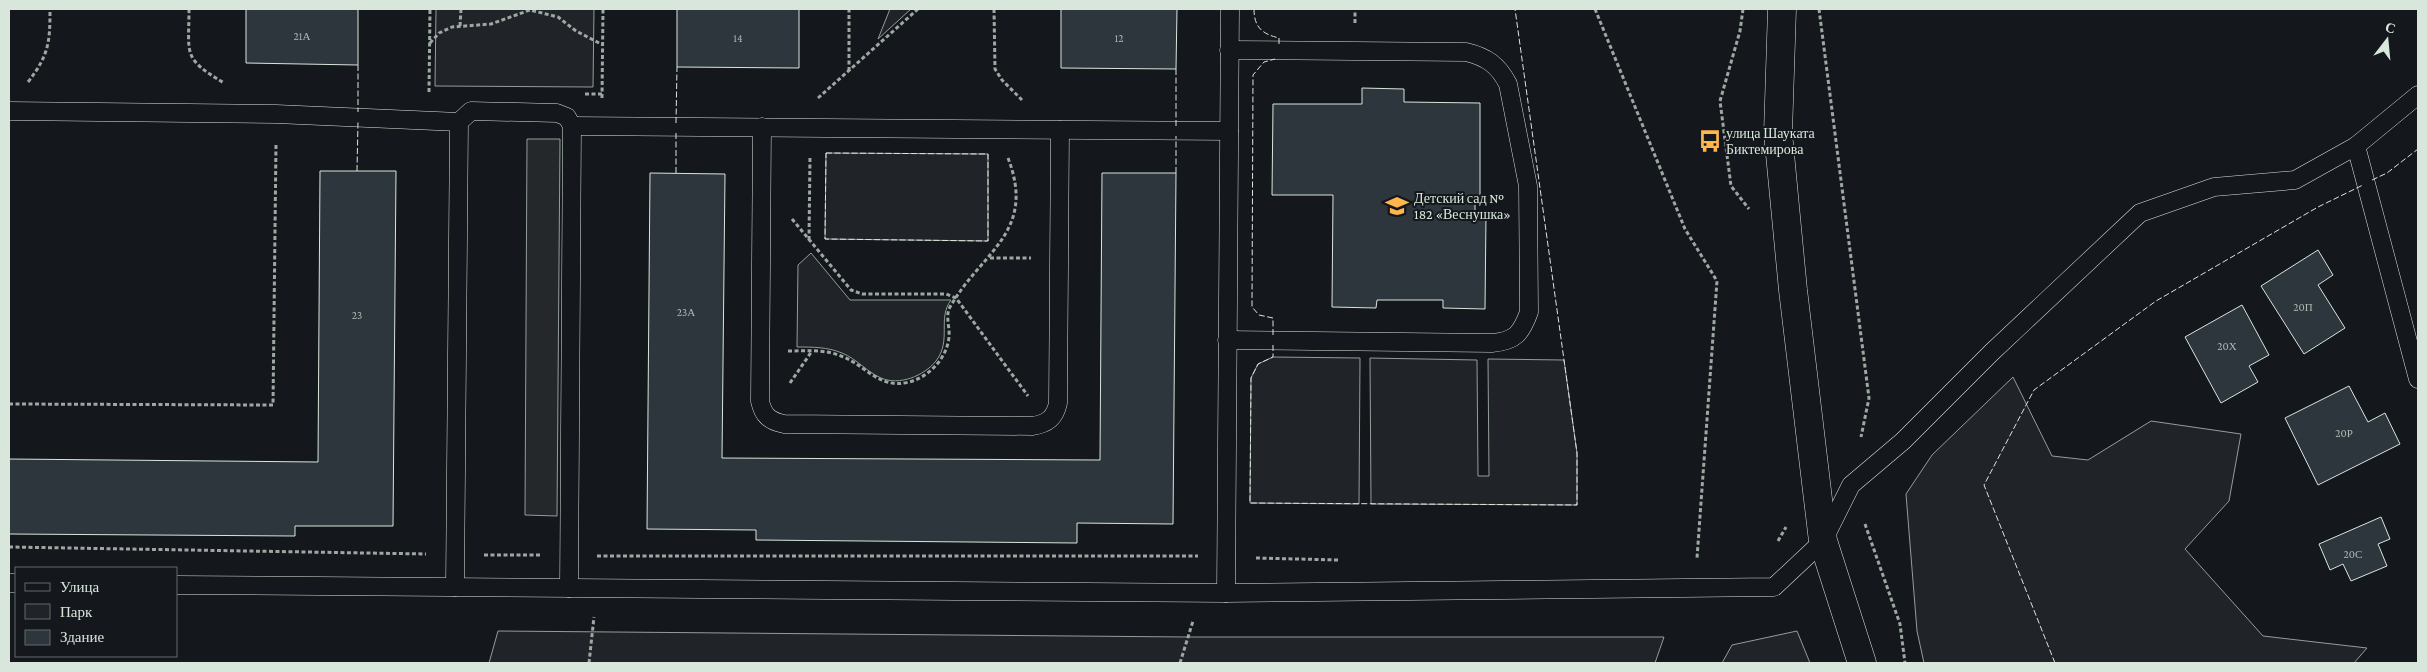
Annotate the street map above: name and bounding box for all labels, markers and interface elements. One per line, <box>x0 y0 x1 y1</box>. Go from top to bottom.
north arrow <box>2362 15 2412 65</box>
text: С <box>2384 18 2398 37</box>
house number: 21А <box>294 30 310 42</box>
house number: 14 <box>733 32 743 44</box>
house number: 12 <box>1115 32 1123 44</box>
place label: улица Шауката Биктемирова <box>1726 125 1816 157</box>
bus stop icon: улица Шауката Биктемирова <box>1697 128 1723 154</box>
place label: Детский сад № 182 «Веснушка» <box>1414 190 1511 222</box>
school or university icon: Детский сад № 182 «Веснушка» <box>1384 193 1410 219</box>
house number: 20П <box>2293 301 2313 313</box>
house number: 23А <box>677 306 695 318</box>
house number: 23 <box>352 309 362 321</box>
house number: 20Х <box>2217 340 2237 352</box>
house number: 20Р <box>2335 427 2353 439</box>
house number: 20С <box>2344 548 2362 560</box>
legend <box>15 567 178 657</box>
text: Улица <box>60 579 99 595</box>
text: Парк <box>60 604 93 620</box>
text: Здание <box>60 629 104 645</box>

